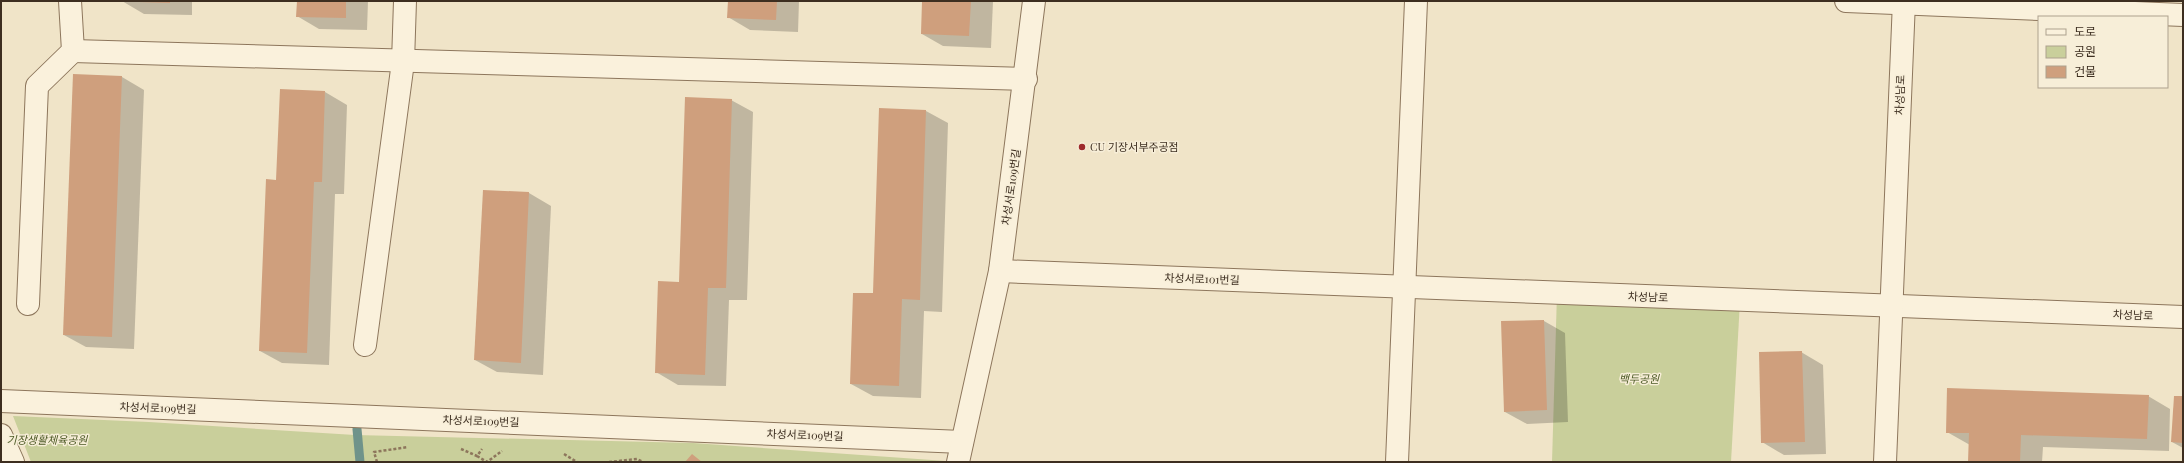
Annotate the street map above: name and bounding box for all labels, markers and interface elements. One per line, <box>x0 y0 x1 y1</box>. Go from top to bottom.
legend <box>2038 16 2168 88</box>
text: 도로 <box>2074 23 2096 39</box>
text: 공원 <box>2074 43 2096 59</box>
text: 건물 <box>2074 63 2096 79</box>
street label: 차성남로 <box>1891 74 1908 115</box>
place label: CU 기장서부주공점 <box>1090 139 1179 154</box>
marker: CU 기장서부주공점 <box>1077 142 1087 152</box>
street label: 차성서로109번길 <box>998 148 1023 226</box>
street label: 차성서로101번길 <box>1164 270 1240 287</box>
street label: 차성남로 <box>1628 288 1669 305</box>
street label: 차성남로 <box>2113 306 2154 323</box>
park label: 백두공원 <box>1619 371 1660 386</box>
street label: 차성서로109번길 <box>119 399 197 416</box>
street label: 차성서로109번길 <box>442 412 520 429</box>
street label: 차성서로109번길 <box>766 426 844 443</box>
park label: 기장생활체육공원 <box>7 432 88 447</box>

